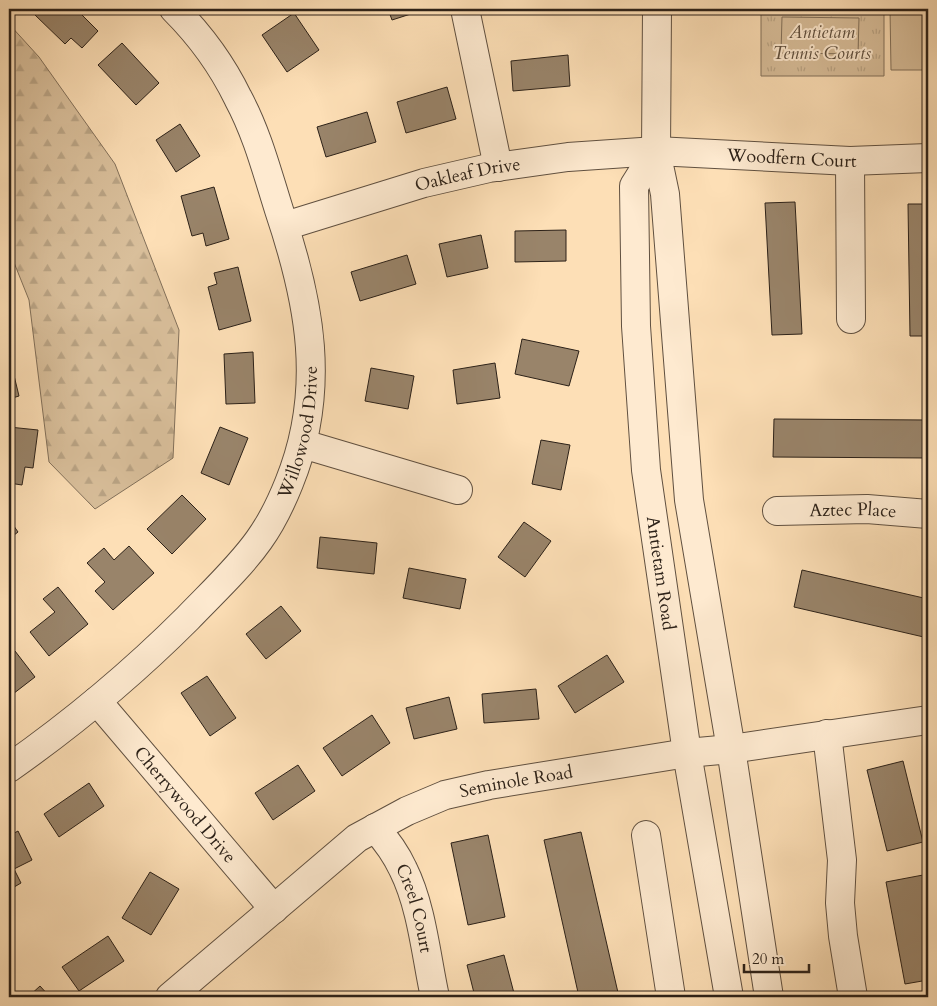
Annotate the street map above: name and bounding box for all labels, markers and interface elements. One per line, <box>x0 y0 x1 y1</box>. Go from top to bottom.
park label: Antietam Tennis Courts <box>773 20 871 66</box>
street label: Woodfern Court <box>725 142 857 174</box>
street label: Oakleaf Drive <box>411 151 522 198</box>
street label: Willowood Drive <box>271 366 323 503</box>
street label: Aztec Place <box>809 496 898 524</box>
street label: Antietam Road <box>640 514 682 632</box>
street label: Cherrywood Drive <box>128 741 242 868</box>
street label: Seminole Road <box>457 759 575 804</box>
street label: Creel Court <box>390 859 439 955</box>
scale bar <box>744 941 810 973</box>
text: 20 m <box>752 949 784 969</box>

